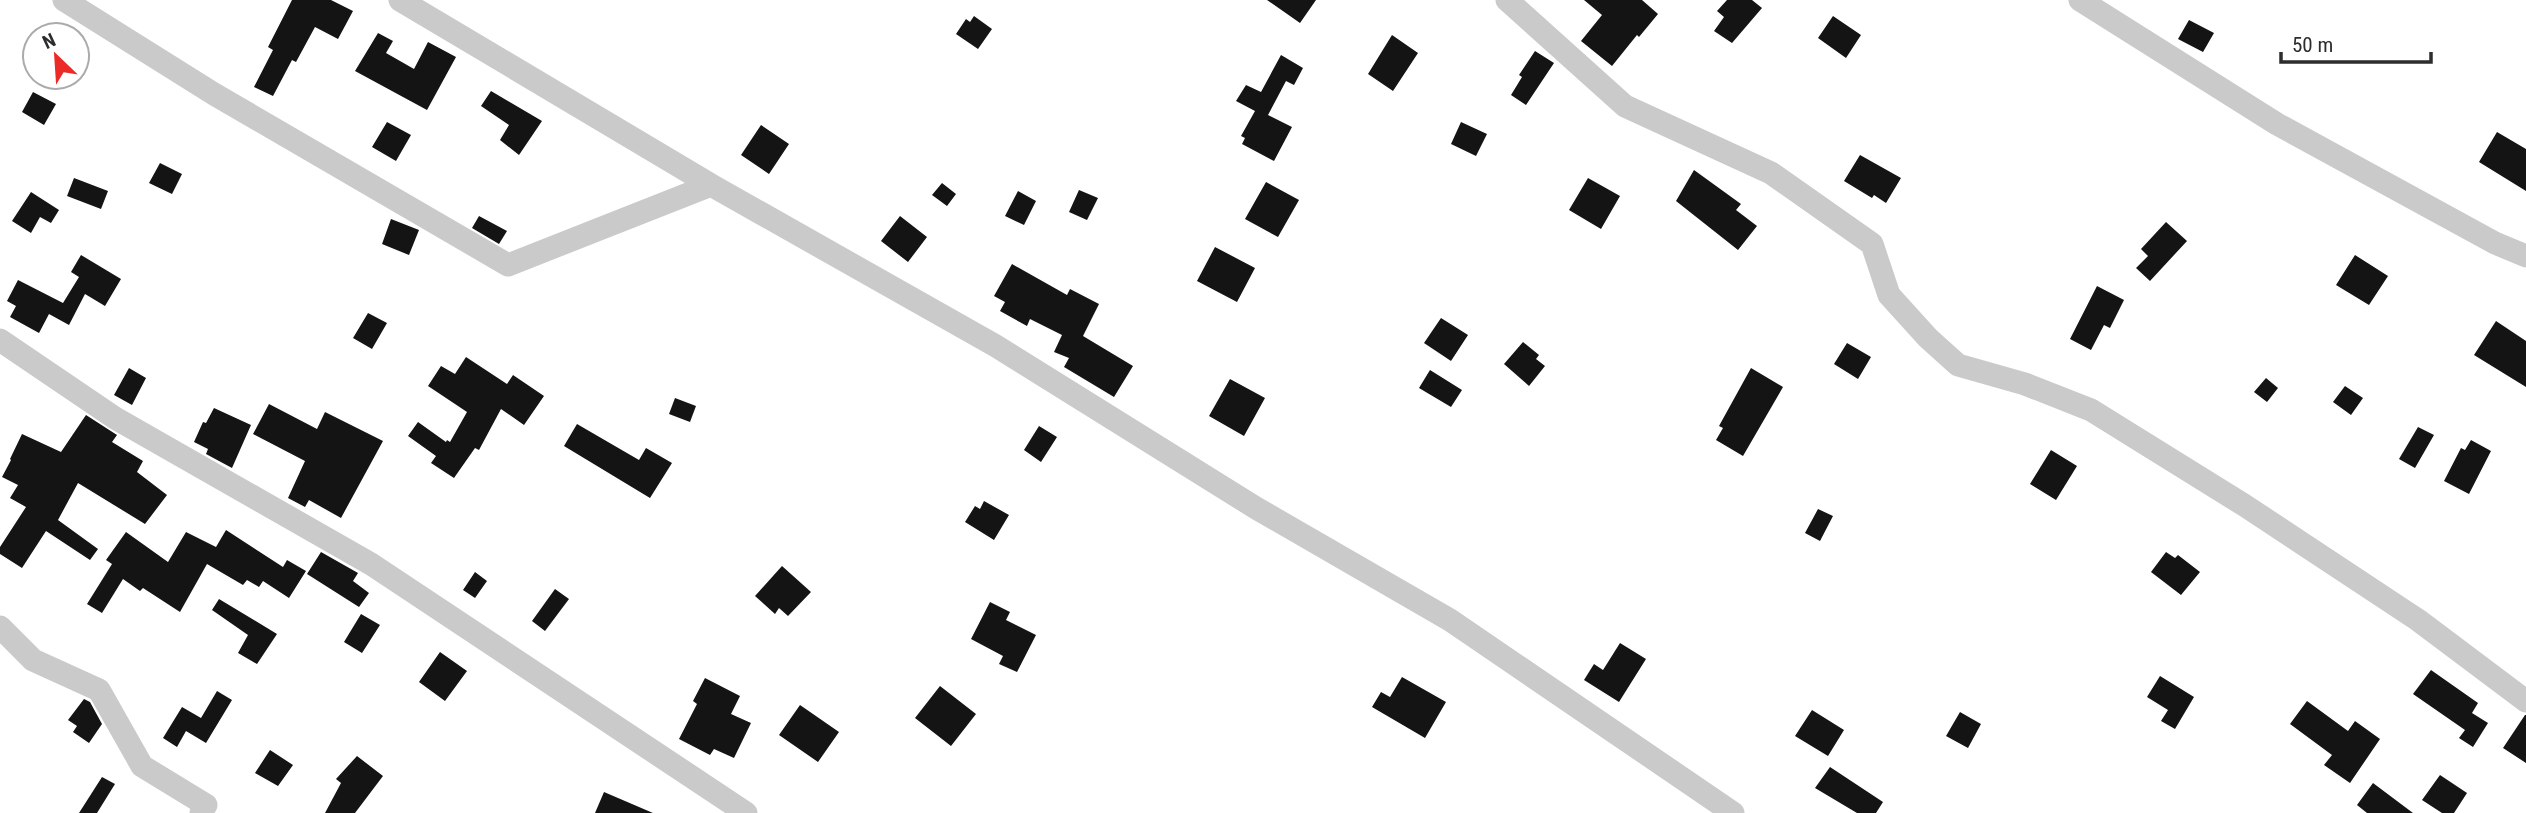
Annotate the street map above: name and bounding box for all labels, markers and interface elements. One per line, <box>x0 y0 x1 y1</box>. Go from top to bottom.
north arrow <box>21 21 91 91</box>
scale bar <box>2281 21 2432 65</box>
text: N <box>39 28 59 54</box>
text: 50 m <box>2292 33 2333 57</box>

